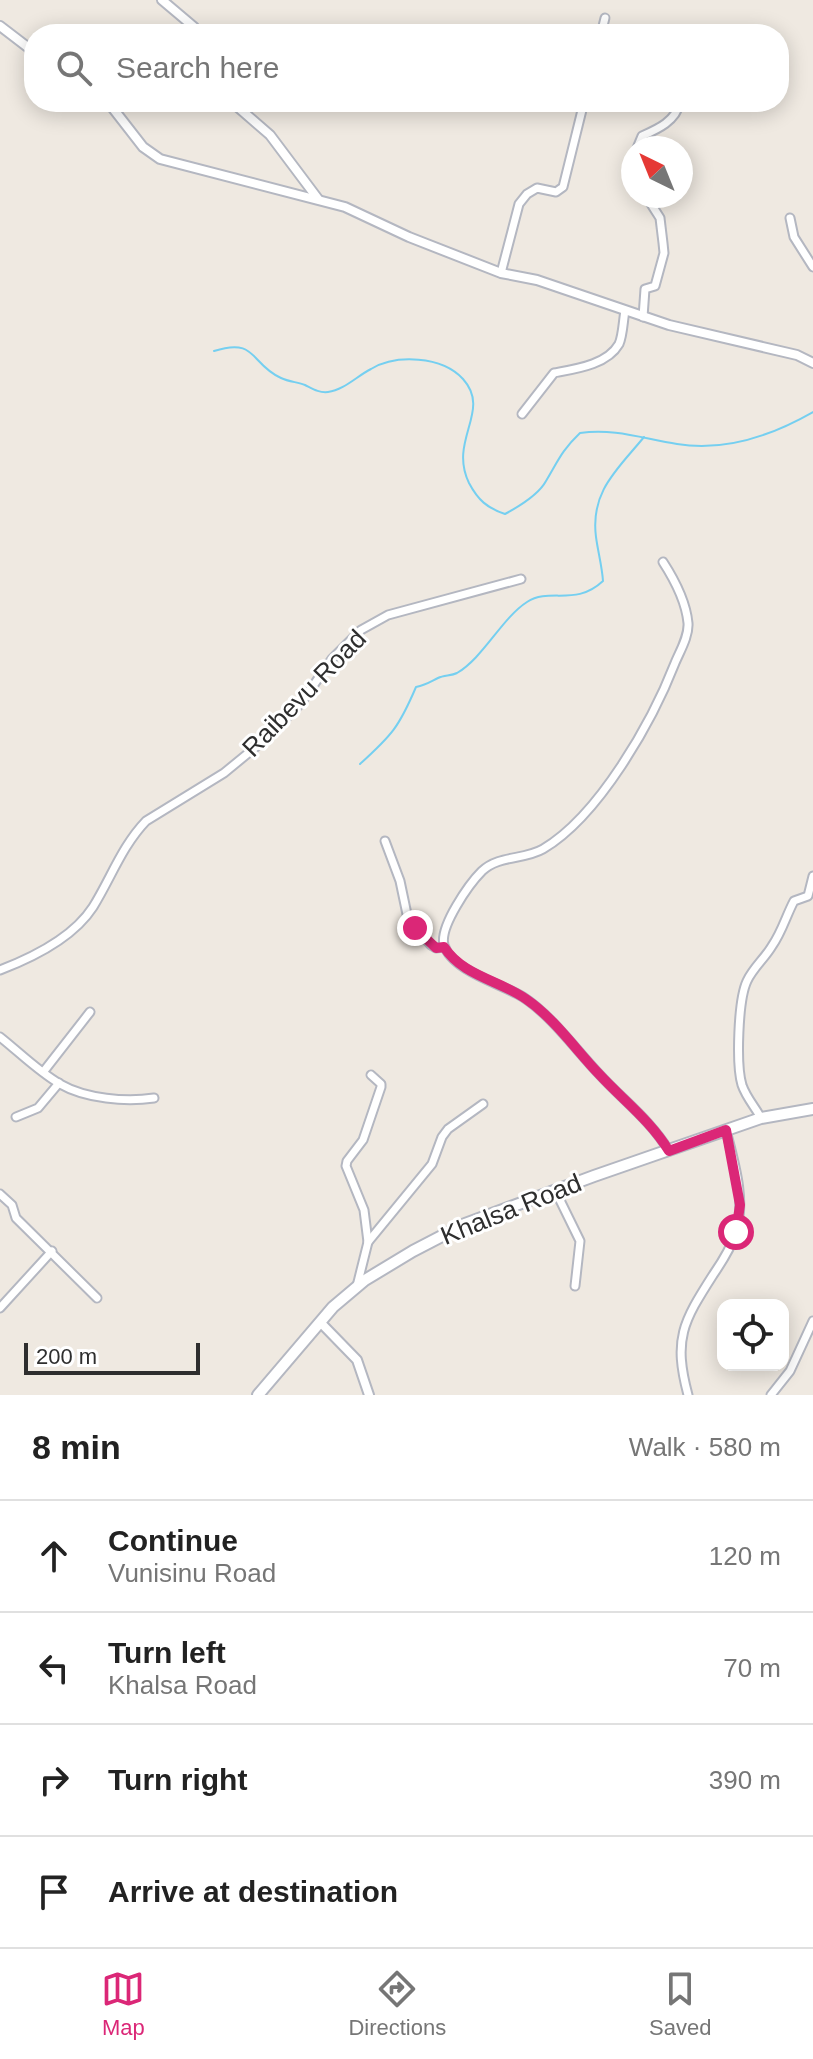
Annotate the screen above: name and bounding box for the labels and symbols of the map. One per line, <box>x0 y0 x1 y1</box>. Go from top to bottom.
north arrow <box>621 136 693 208</box>
street label: Raibevu Road <box>236 623 372 763</box>
route end <box>397 910 433 946</box>
street label: Khalsa Road <box>436 1167 586 1251</box>
route start <box>718 1214 754 1250</box>
scale bar <box>24 1339 200 1375</box>

